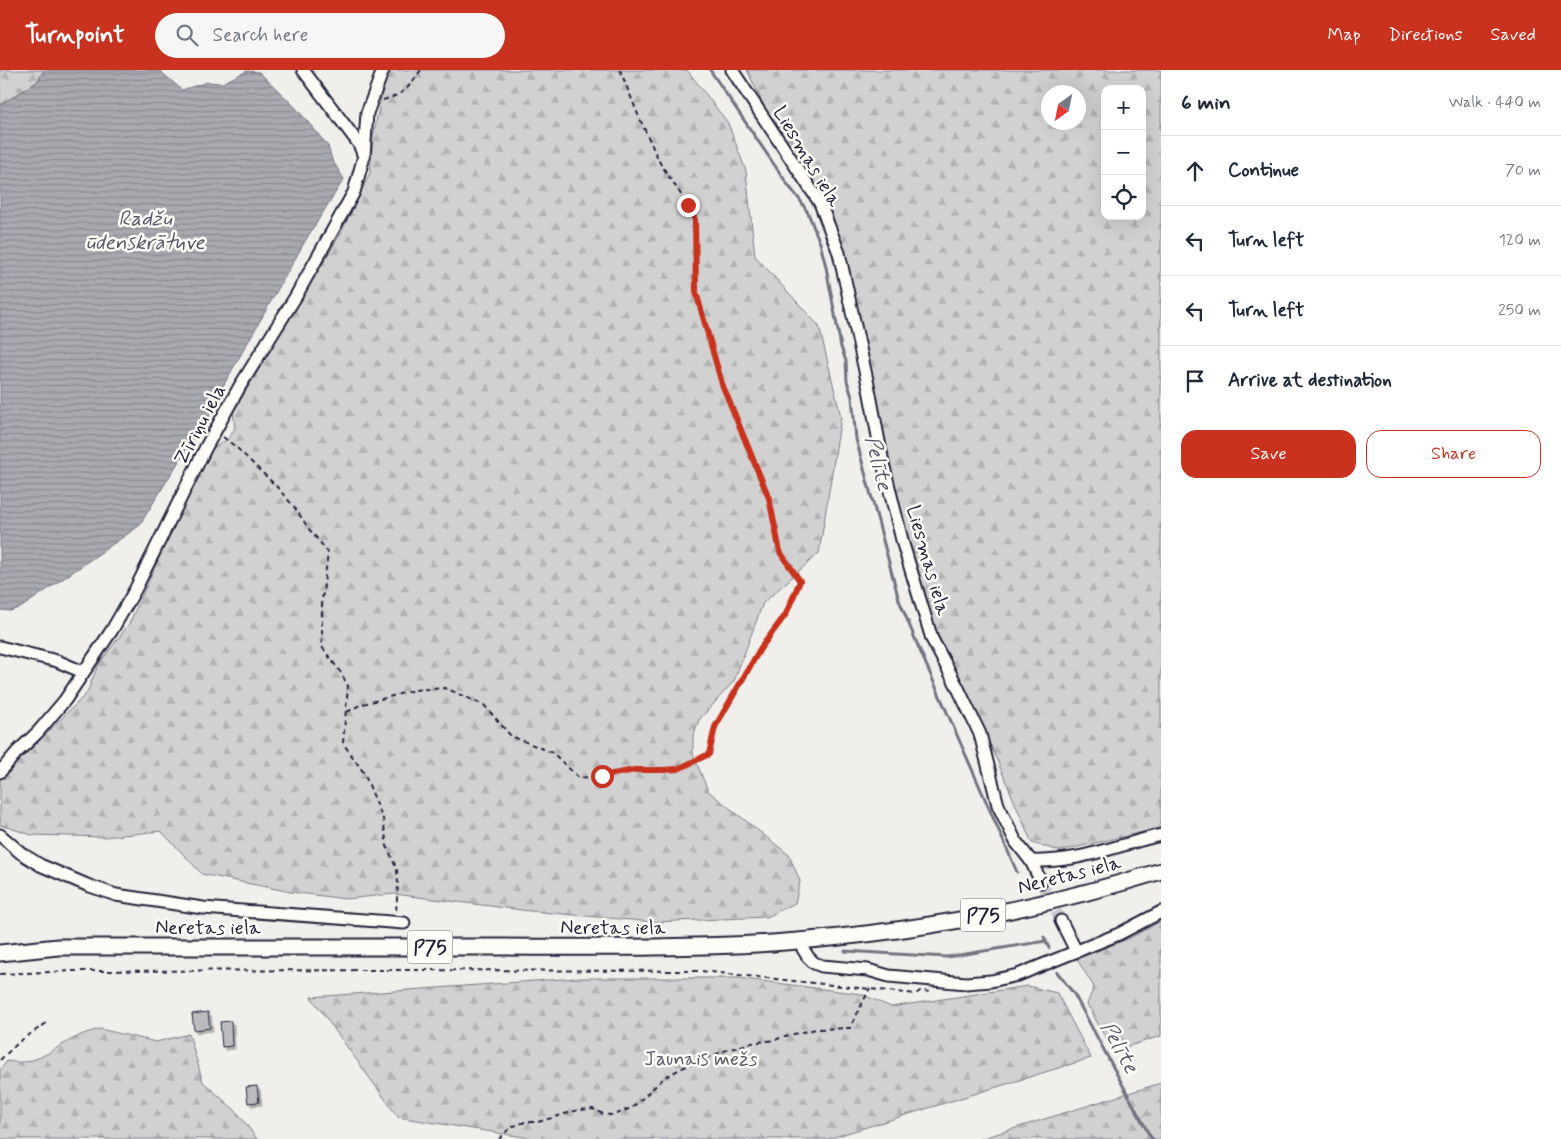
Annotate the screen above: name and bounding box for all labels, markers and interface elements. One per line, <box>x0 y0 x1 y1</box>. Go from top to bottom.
search box <box>155 13 505 58</box>
text: Turnpoint <box>25 20 125 51</box>
icon: search <box>173 21 201 49</box>
text: Search here <box>213 23 308 48</box>
text: Map <box>1328 23 1361 47</box>
text: Directions <box>1389 23 1463 47</box>
text: Saved <box>1491 23 1536 47</box>
north arrow <box>1041 85 1086 130</box>
map controls <box>1101 85 1146 220</box>
button: + <box>1101 85 1146 130</box>
text: 6 min <box>1181 89 1231 117</box>
text: Walk · 440 m <box>1448 92 1541 113</box>
street label: Liesmas iela <box>766 101 848 213</box>
button: − <box>1101 130 1146 175</box>
icon: ahead <box>1181 157 1209 185</box>
text: Continue <box>1228 158 1299 183</box>
text: 70 m <box>1505 160 1541 181</box>
button: locate <box>1101 175 1146 220</box>
route end <box>677 194 700 217</box>
water label: Radžu ūdenskrātuve <box>85 205 205 257</box>
icon: left <box>1181 227 1209 255</box>
text: Turn left <box>1228 228 1304 253</box>
text: 120 m <box>1499 230 1541 251</box>
icon: left <box>1181 297 1209 325</box>
text: Turn left <box>1228 298 1304 323</box>
text: 250 m <box>1498 300 1541 321</box>
icon: arrive <box>1181 367 1209 395</box>
text: Arrive at destination <box>1228 368 1392 393</box>
street label: Zīriņu iela <box>168 380 233 470</box>
button: Save <box>1181 430 1356 478</box>
button: Share <box>1366 430 1541 478</box>
water label: Pelīte <box>858 433 898 494</box>
street label: Liesmas iela <box>899 502 956 619</box>
route start <box>591 765 614 788</box>
street label: Neretas iela <box>1015 849 1125 901</box>
road number: P75 <box>960 898 1006 932</box>
street label: Neretas iela <box>155 915 262 942</box>
street label: Neretas iela <box>560 915 667 942</box>
road number: P75 <box>408 930 452 964</box>
water label: Pelīte <box>1093 1017 1145 1079</box>
park label: Jaunais mežs <box>644 1046 758 1073</box>

